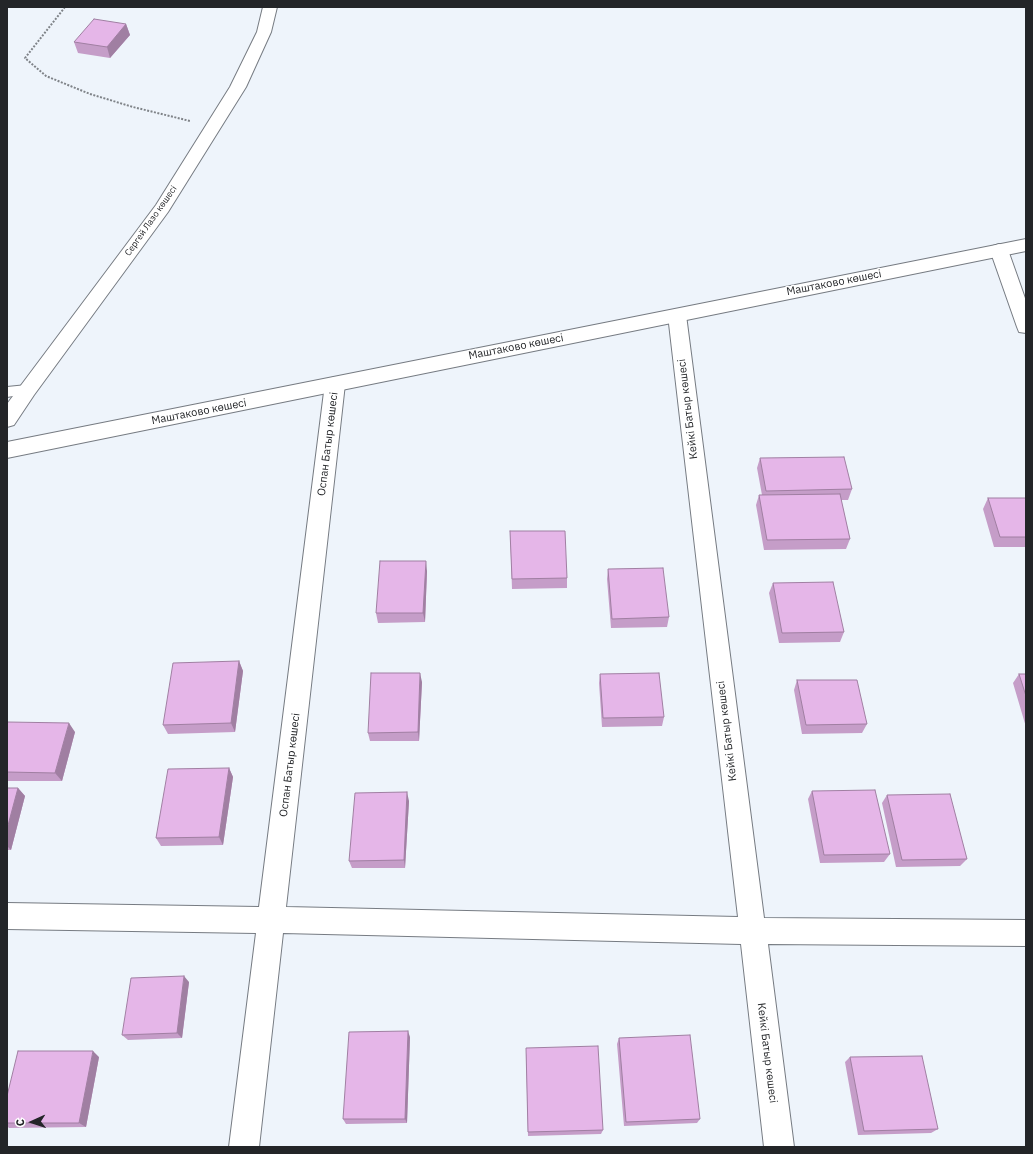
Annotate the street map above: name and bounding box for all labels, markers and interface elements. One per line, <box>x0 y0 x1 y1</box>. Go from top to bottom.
street label: Сергей Лазо көшесі <box>123 184 179 258</box>
street label: Маштаково көшесі <box>785 267 883 299</box>
street label: Маштаково көшесі <box>467 331 565 363</box>
street label: Кейкі Батыр көшесі <box>675 358 701 460</box>
street label: Оспан Батыр көшесі <box>315 391 341 497</box>
street label: Маштаково көшесі <box>150 396 248 428</box>
street label: Кейкі Батыр көшесі <box>714 680 740 782</box>
street label: Оспан Батыр көшесі <box>277 712 303 818</box>
street label: Кейкі Батыр көшесі <box>754 1002 780 1104</box>
north arrow <box>12 1102 52 1142</box>
text: С <box>13 1119 27 1127</box>

